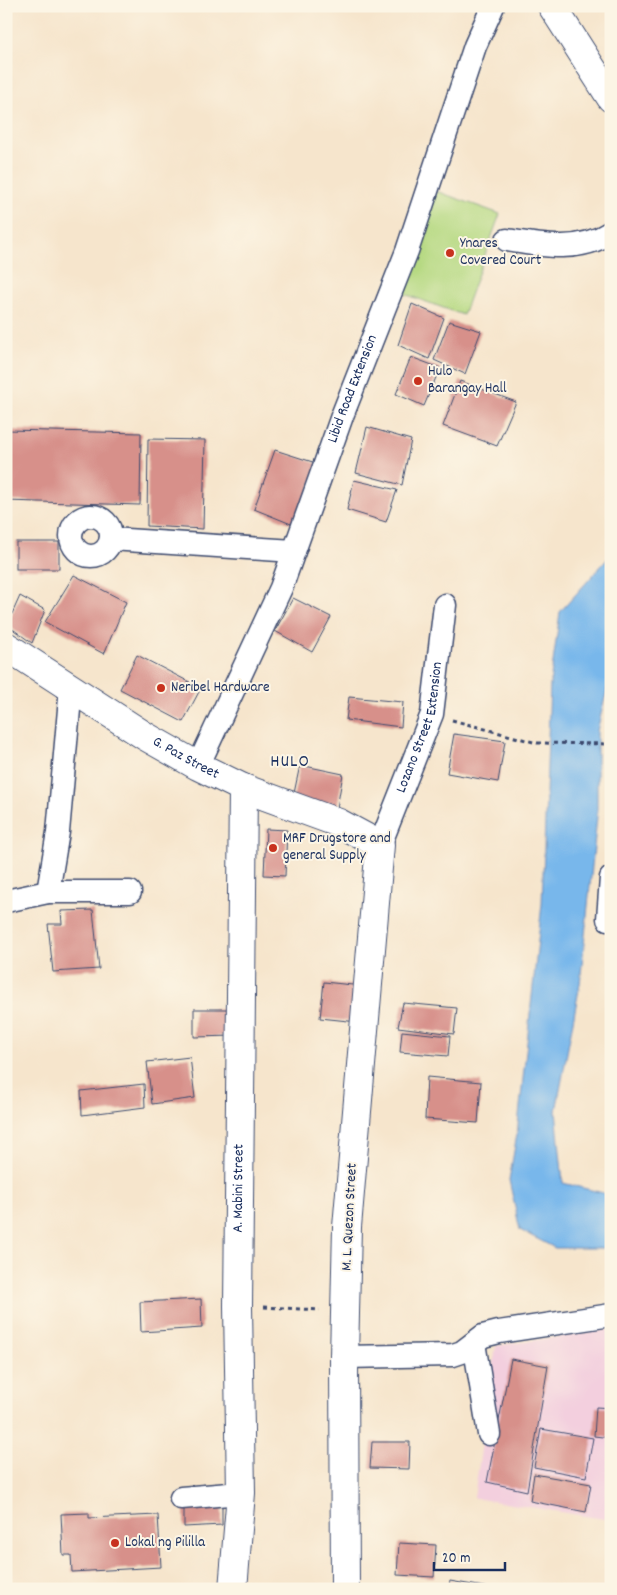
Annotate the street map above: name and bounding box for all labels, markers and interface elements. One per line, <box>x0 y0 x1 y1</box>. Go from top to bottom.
place label: Ynares Covered Court <box>460 233 542 272</box>
marker: Ynares Covered Court <box>444 247 456 259</box>
street label: Libid Road Extension <box>322 332 384 446</box>
place label: Hulo Barangay Hall <box>428 361 507 400</box>
marker: Hulo Barangay Hall <box>412 375 424 387</box>
street label: Lozano Street Extension <box>391 661 449 796</box>
place label: Neribel Hardware <box>171 677 270 699</box>
marker: Neribel Hardware <box>155 682 167 694</box>
street label: G. Paz Street <box>148 731 223 786</box>
district label: HULO <box>270 750 310 775</box>
place label: MRF Drugstore and general Supply <box>283 828 391 867</box>
marker: MRF Drugstore and general Supply <box>267 842 279 854</box>
street label: A. Mabini Street <box>228 1143 251 1233</box>
street label: M. L. Quezon Street <box>336 1162 364 1271</box>
place label: Lokal ng Pililla <box>125 1532 206 1554</box>
marker: Lokal ng Pililla <box>109 1537 121 1549</box>
scale bar <box>434 1540 506 1572</box>
text: 20 m <box>442 1548 470 1570</box>

